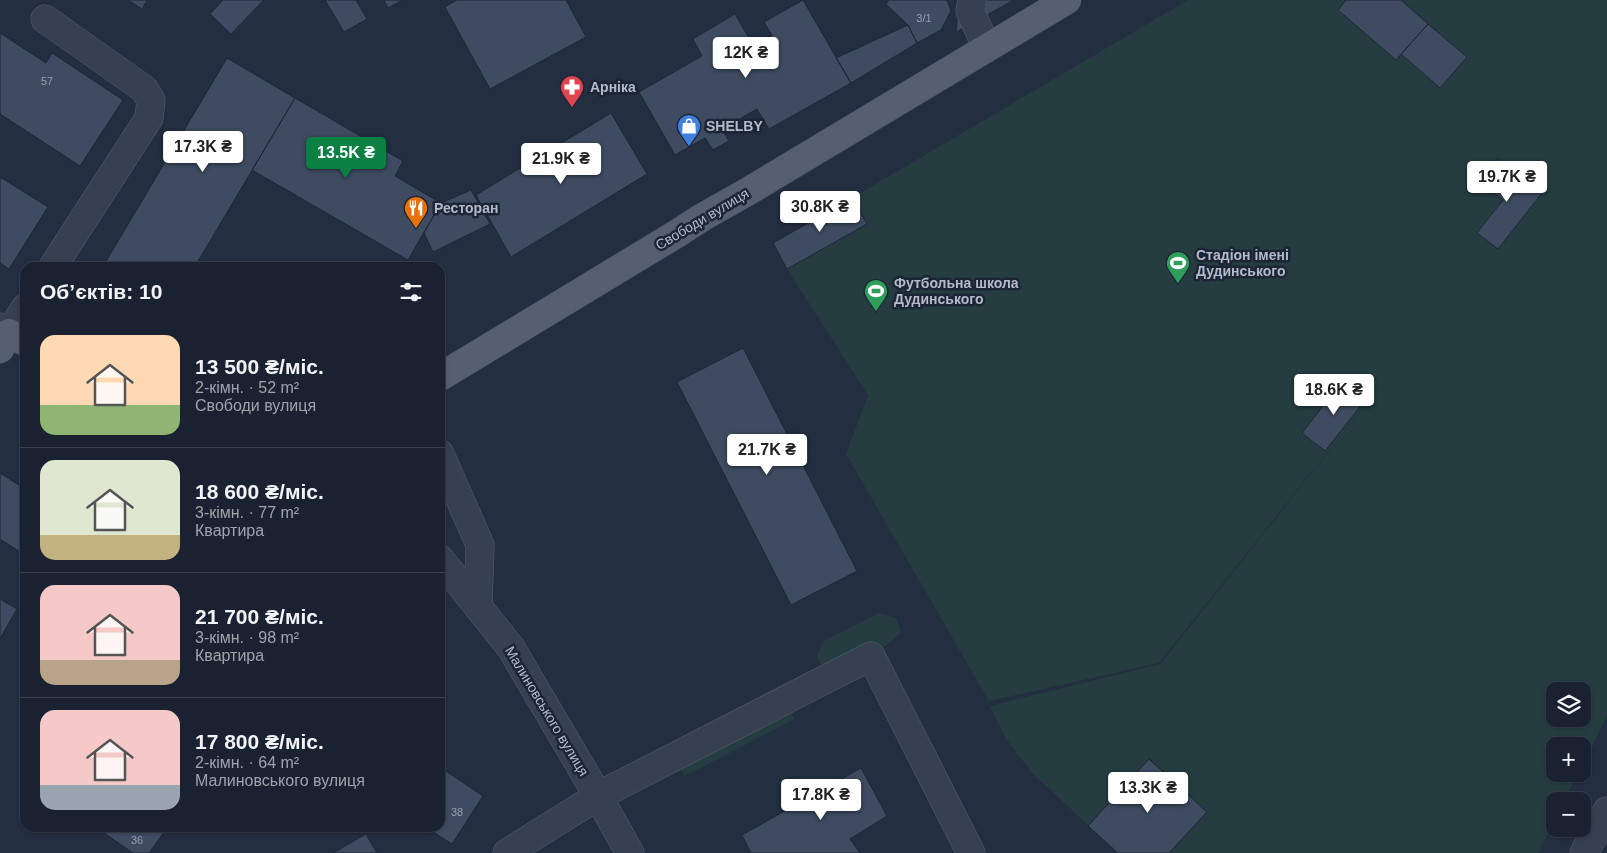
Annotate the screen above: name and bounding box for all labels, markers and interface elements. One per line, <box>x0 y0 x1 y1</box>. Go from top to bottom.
house number: 3/1 <box>916 12 932 24</box>
pin: 12K ₴ <box>711 36 781 79</box>
text: 12K ₴ <box>724 44 768 61</box>
pharmacy icon: Арніка <box>559 74 585 108</box>
house number: 57 <box>41 75 53 87</box>
place label: Арніка <box>590 79 636 95</box>
shop icon: SHELBY <box>676 113 702 147</box>
place label: SHELBY <box>706 118 763 134</box>
pin: 17.3K ₴ <box>157 130 249 173</box>
pin: 13.5K ₴ <box>300 136 392 179</box>
text: 17.3K ₴ <box>174 138 232 155</box>
pin: 21.9K ₴ <box>515 142 607 185</box>
text: 13.5K ₴ <box>317 144 375 161</box>
text: 21.9K ₴ <box>532 150 590 167</box>
pin: 19.7K ₴ <box>1461 160 1553 203</box>
text: 19.7K ₴ <box>1478 168 1536 185</box>
street label: Свободи вулиця <box>652 185 752 253</box>
pin: 30.8K ₴ <box>774 190 866 233</box>
restaurant icon: Ресторан <box>403 195 429 229</box>
text: 30.8K ₴ <box>791 198 849 215</box>
place label: Ресторан <box>434 200 498 216</box>
place label: Стадіон імені Дудинського <box>1196 247 1289 279</box>
sports icon: Стадіон імені Дудинського <box>1165 250 1191 284</box>
place label: Футбольна школа Дудинського <box>894 275 1019 307</box>
icon: filters <box>397 278 425 306</box>
sports icon: Футбольна школа Дудинського <box>863 278 889 312</box>
text: Об’єктів: 10 <box>40 280 162 303</box>
icon: home <box>80 355 140 415</box>
text: 13 500 ₴/міс. <box>195 355 324 378</box>
pin: 18.6K ₴ <box>1288 374 1380 416</box>
text: 2-кімн. · 52 m² <box>195 379 299 396</box>
text: 18.6K ₴ <box>1305 381 1363 398</box>
text: Свободи вулиця <box>195 397 316 414</box>
pin: 21.7K ₴ <box>721 434 813 476</box>
text: 21.7K ₴ <box>738 441 796 458</box>
icon: home <box>80 480 140 540</box>
text: 18 600 ₴/міс. <box>195 480 324 503</box>
text: 3-кімн. · 77 m² <box>195 504 299 521</box>
text: Квартира <box>195 522 264 539</box>
icon: home <box>80 605 140 665</box>
text: 21 700 ₴/міс. <box>195 605 324 628</box>
text: 3-кімн. · 98 m² <box>195 629 299 646</box>
street label: Малиновського вулиця <box>502 643 592 779</box>
text: Квартира <box>195 647 264 664</box>
map controls <box>1546 682 1591 837</box>
button: layers <box>1546 682 1591 727</box>
icon: home <box>80 730 140 790</box>
text: 17 800 ₴/міс. <box>195 730 324 753</box>
button: + <box>1546 737 1591 782</box>
text: 2-кімн. · 64 m² <box>195 754 299 771</box>
text: Малиновського вулиця <box>195 772 365 789</box>
pin: 13.3K ₴ <box>1102 772 1194 814</box>
pin: 17.8K ₴ <box>775 778 867 821</box>
text: 13.3K ₴ <box>1119 779 1177 796</box>
text: 17.8K ₴ <box>792 786 850 803</box>
button: − <box>1546 792 1591 837</box>
house number: 38 <box>451 806 463 818</box>
house number: 36 <box>131 834 143 846</box>

